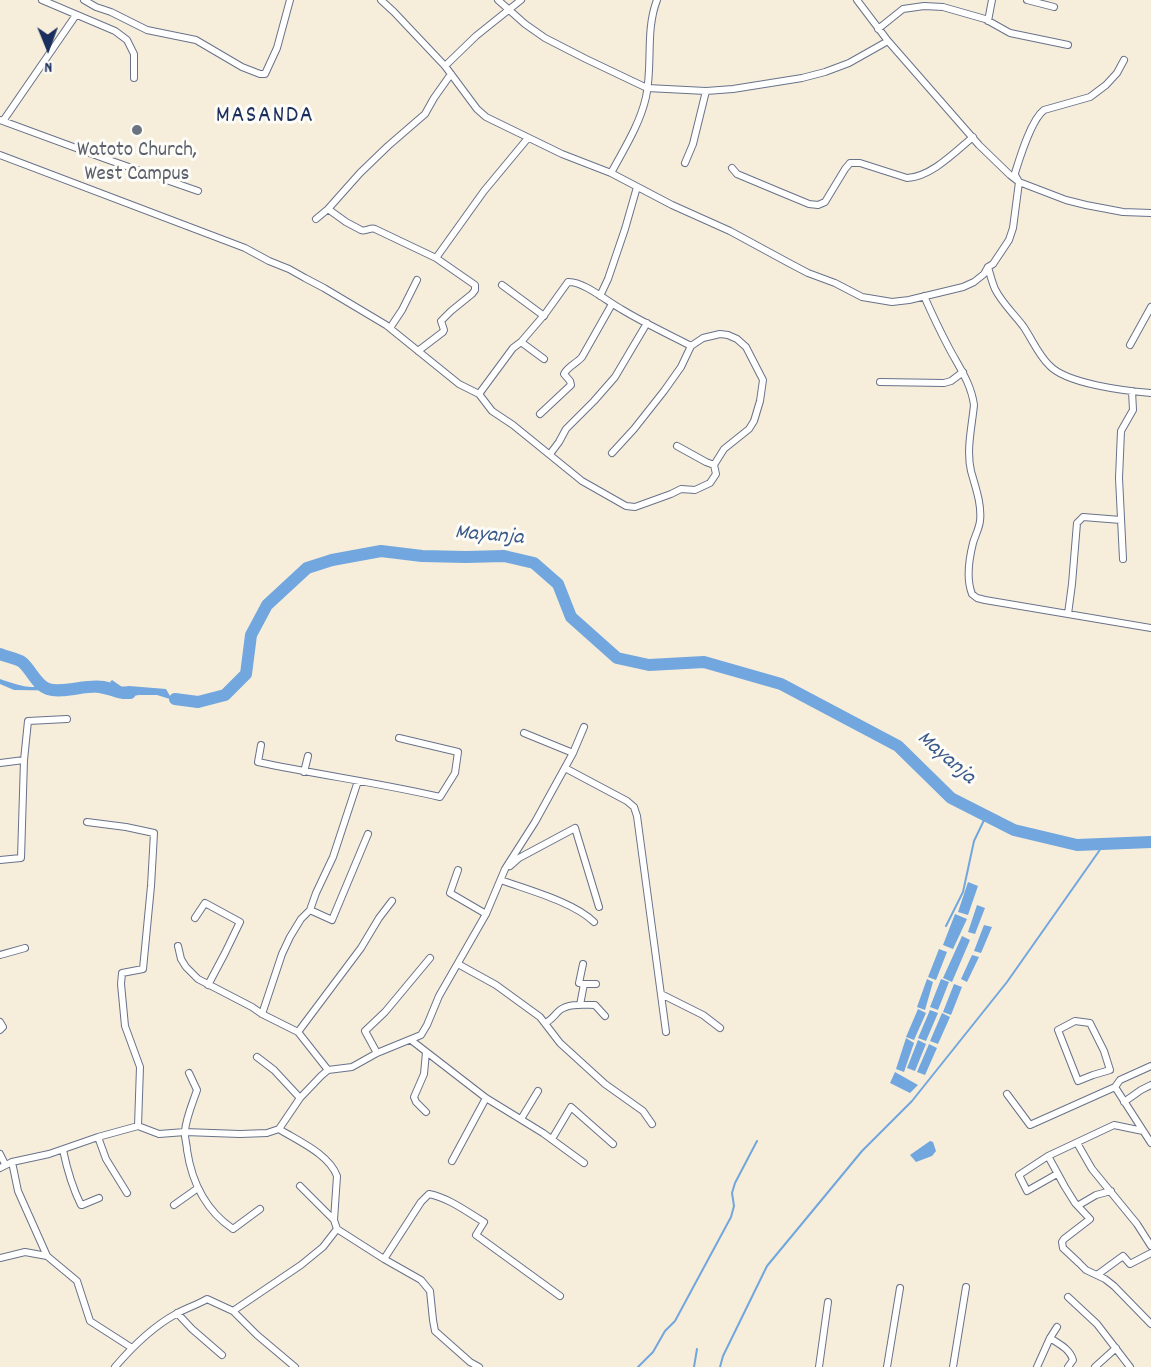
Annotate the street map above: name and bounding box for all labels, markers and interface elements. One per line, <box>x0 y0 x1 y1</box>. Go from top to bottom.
north arrow <box>18 18 78 78</box>
text: N <box>44 55 52 78</box>
district label: MASANDA <box>216 104 314 132</box>
marker: Watoto Church, West Campus <box>130 123 144 137</box>
place label: Watoto Church, West Campus <box>77 139 197 189</box>
water label: Mayanja <box>454 521 524 553</box>
water label: Mayanja <box>910 727 980 791</box>

